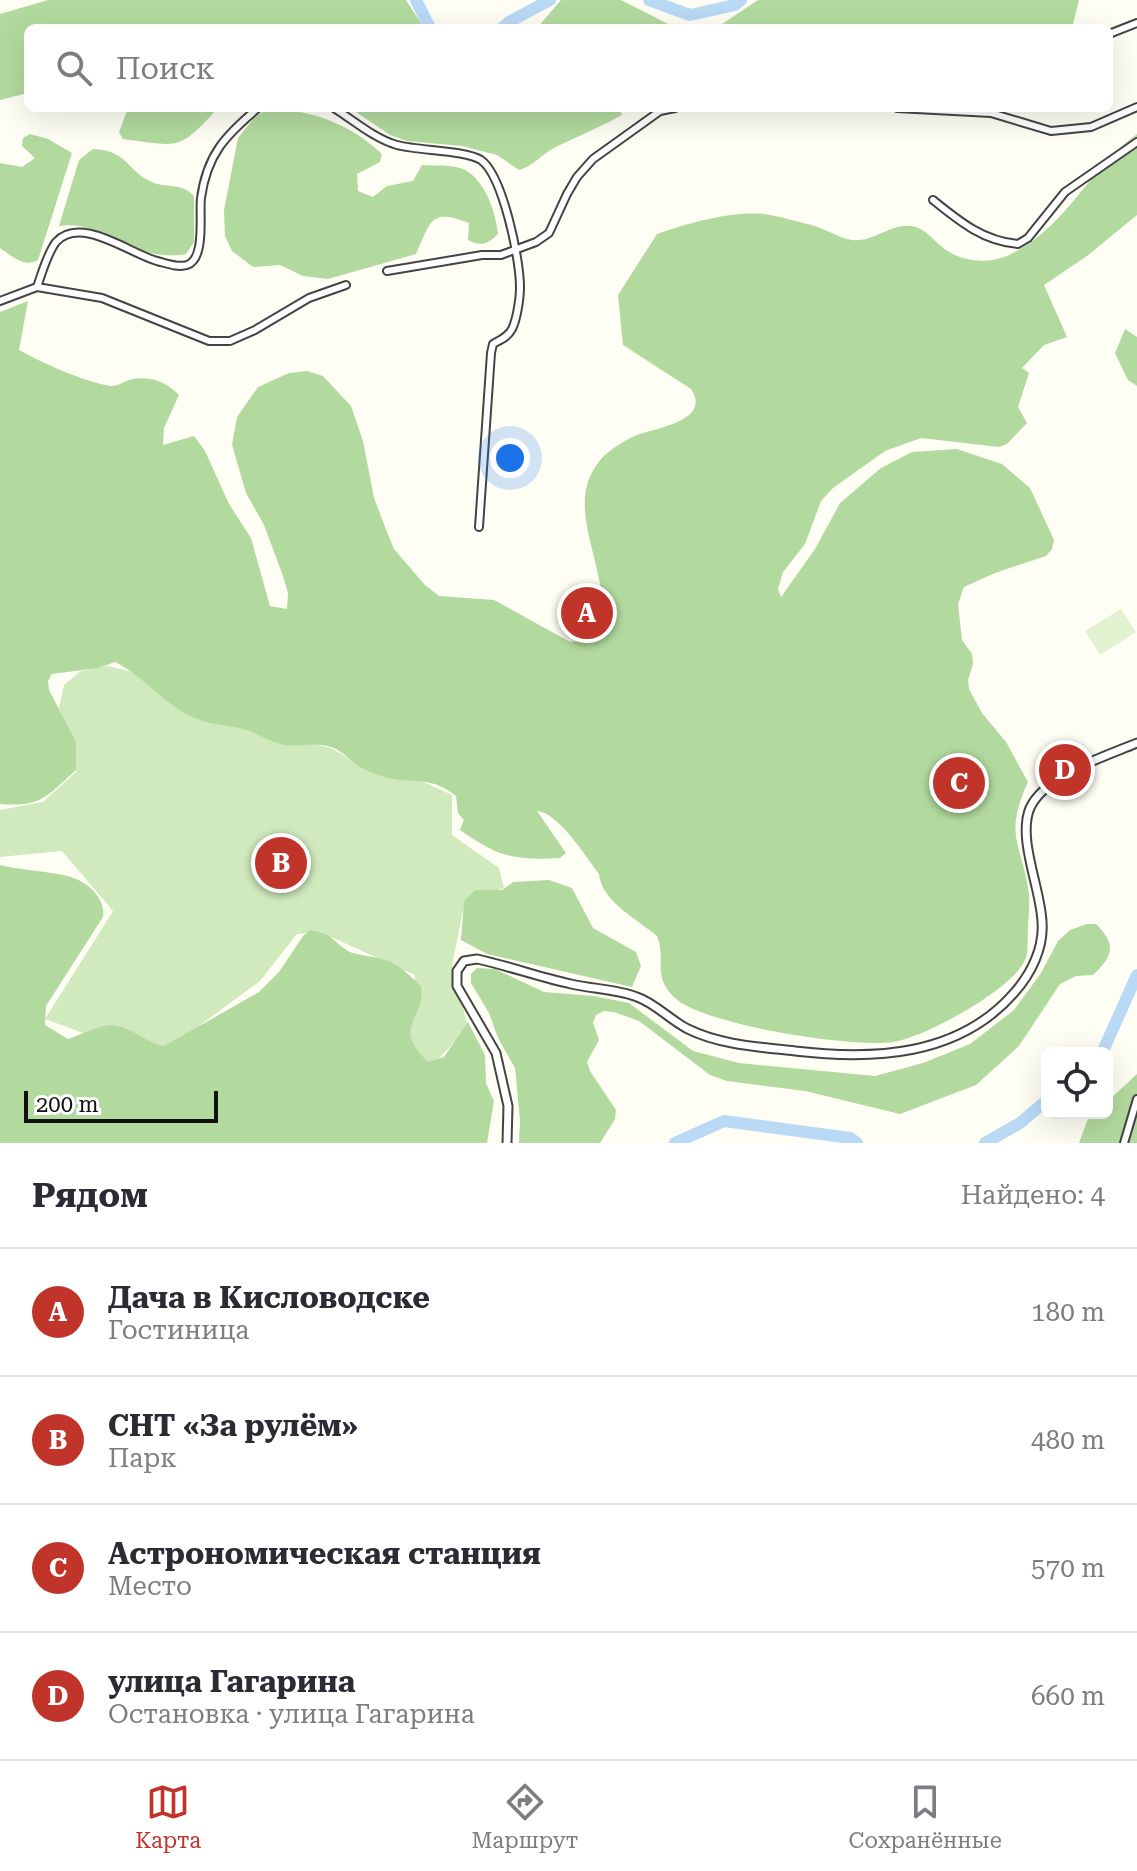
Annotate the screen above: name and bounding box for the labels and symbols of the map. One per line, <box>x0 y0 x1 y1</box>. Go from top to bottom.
your location <box>490 438 530 478</box>
pin: A <box>561 583 613 643</box>
pin: D <box>1039 740 1091 800</box>
pin: C <box>933 753 985 813</box>
pin: B <box>255 833 307 893</box>
scale bar <box>24 1087 218 1123</box>

